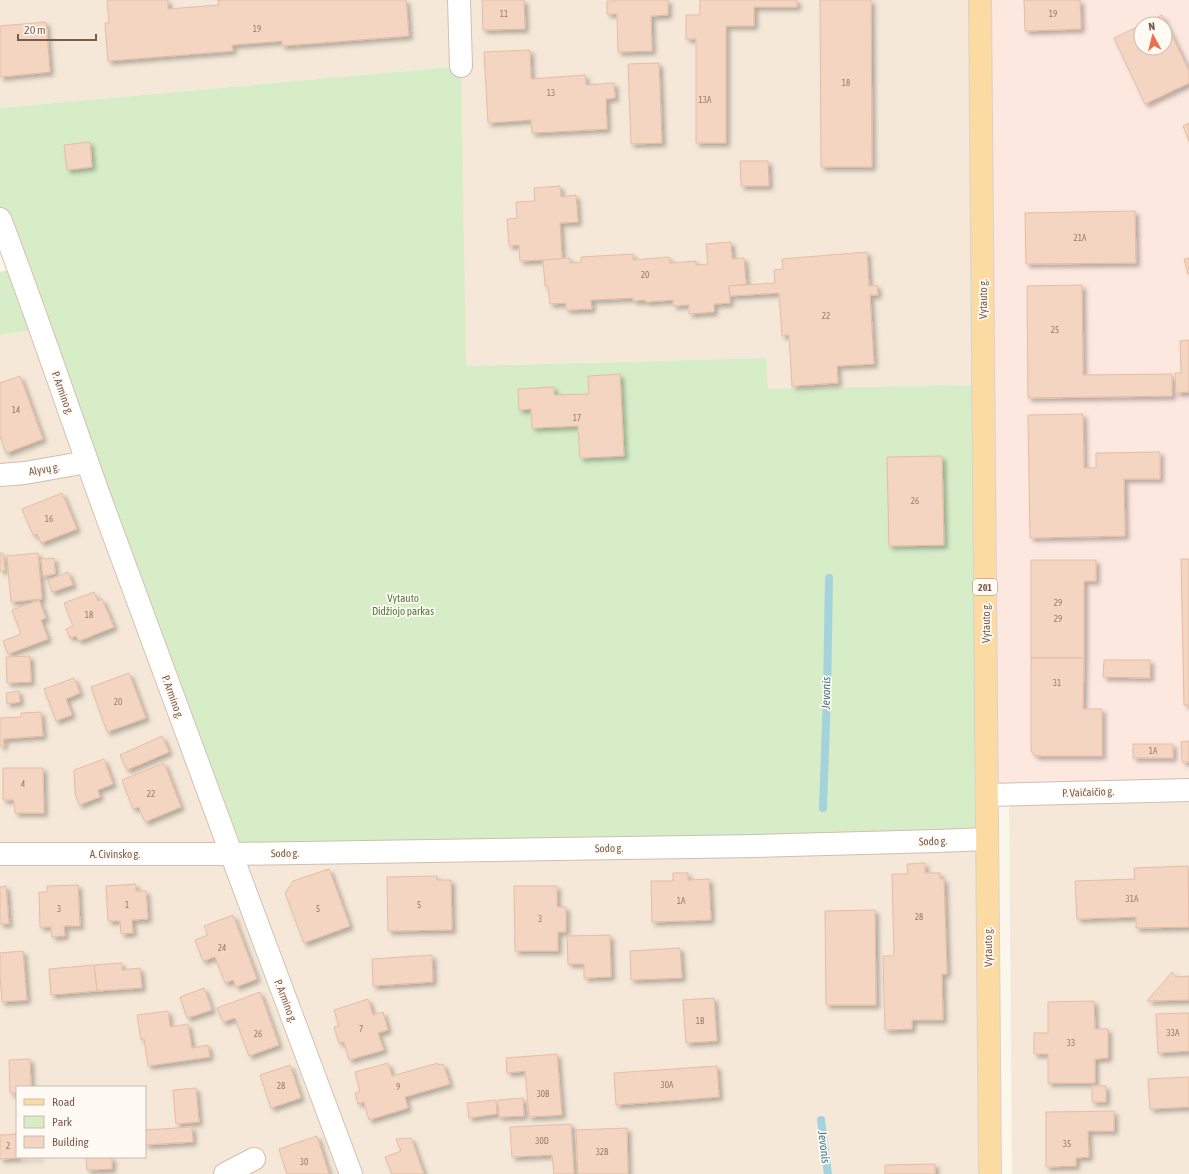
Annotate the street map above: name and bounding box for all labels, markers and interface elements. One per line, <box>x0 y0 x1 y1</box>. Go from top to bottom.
house number: 11 <box>500 9 508 19</box>
house number: 19 <box>1049 9 1057 19</box>
scale bar <box>18 16 96 42</box>
north arrow <box>1133 16 1173 56</box>
text: N <box>1148 20 1156 32</box>
text: 20 m <box>24 23 46 37</box>
house number: 19 <box>253 24 261 34</box>
house number: 18 <box>842 78 850 88</box>
house number: 13 <box>547 88 555 98</box>
house number: 13A <box>699 95 712 105</box>
house number: 21A <box>1074 233 1087 243</box>
house number: 20 <box>641 270 649 280</box>
street label: Vytauto g. <box>977 279 989 319</box>
house number: 22 <box>822 311 830 321</box>
house number: 25 <box>1051 325 1059 335</box>
street label: P. Armino g. <box>50 370 76 416</box>
house number: 14 <box>12 405 20 415</box>
house number: 17 <box>573 413 581 423</box>
street label: Alyvų g. <box>28 460 60 478</box>
house number: 26 <box>911 496 919 506</box>
house number: 16 <box>45 514 53 524</box>
road number: 201 <box>973 579 997 595</box>
park label: Vytauto Didžiojo parkas <box>372 592 434 617</box>
house number: 29 <box>1054 598 1062 608</box>
street label: Vytauto g. <box>980 603 992 643</box>
house number: 18 <box>85 610 93 620</box>
house number: 29 <box>1054 614 1062 624</box>
street label: P. Armino g. <box>160 674 186 720</box>
water label: Jevonis <box>819 677 833 710</box>
house number: 31 <box>1053 678 1061 688</box>
house number: 20 <box>114 697 122 707</box>
house number: 1A <box>1149 746 1158 756</box>
house number: 4 <box>21 779 25 789</box>
street label: P. Vaičaičio g. <box>1062 785 1114 799</box>
house number: 22 <box>147 789 155 799</box>
street label: Sodo g. <box>919 835 947 847</box>
street label: Sodo g. <box>595 842 623 854</box>
street label: Sodo g. <box>271 847 299 859</box>
street label: A. Civinsko g. <box>90 848 140 860</box>
house number: 31A <box>1126 894 1139 904</box>
house number: 1A <box>677 896 686 906</box>
house number: 1 <box>125 900 129 910</box>
house number: 5 <box>417 900 421 910</box>
house number: 3 <box>57 904 61 914</box>
house number: 5 <box>316 904 320 914</box>
house number: 28 <box>915 912 923 922</box>
house number: 3 <box>538 914 542 924</box>
street label: Vytauto g. <box>982 927 994 967</box>
house number: 24 <box>218 943 226 953</box>
street label: P. Armino g. <box>272 978 300 1024</box>
house number: 1B <box>696 1016 705 1026</box>
house number: 7 <box>359 1024 363 1034</box>
house number: 33A <box>1167 1028 1180 1038</box>
house number: 26 <box>254 1029 262 1039</box>
house number: 33 <box>1067 1038 1075 1048</box>
house number: 30A <box>661 1080 674 1090</box>
house number: 28 <box>277 1081 285 1091</box>
house number: 9 <box>396 1082 400 1092</box>
legend <box>16 1086 146 1158</box>
house number: 30B <box>537 1089 550 1099</box>
text: Road <box>52 1095 75 1109</box>
text: Park <box>52 1115 73 1129</box>
water label: Jevonis <box>815 1129 833 1164</box>
text: Building <box>52 1135 90 1149</box>
house number: 30D <box>535 1136 549 1146</box>
house number: 35 <box>1063 1139 1071 1149</box>
house number: 2 <box>6 1141 10 1151</box>
house number: 32B <box>596 1147 609 1157</box>
house number: 30 <box>300 1157 308 1167</box>

